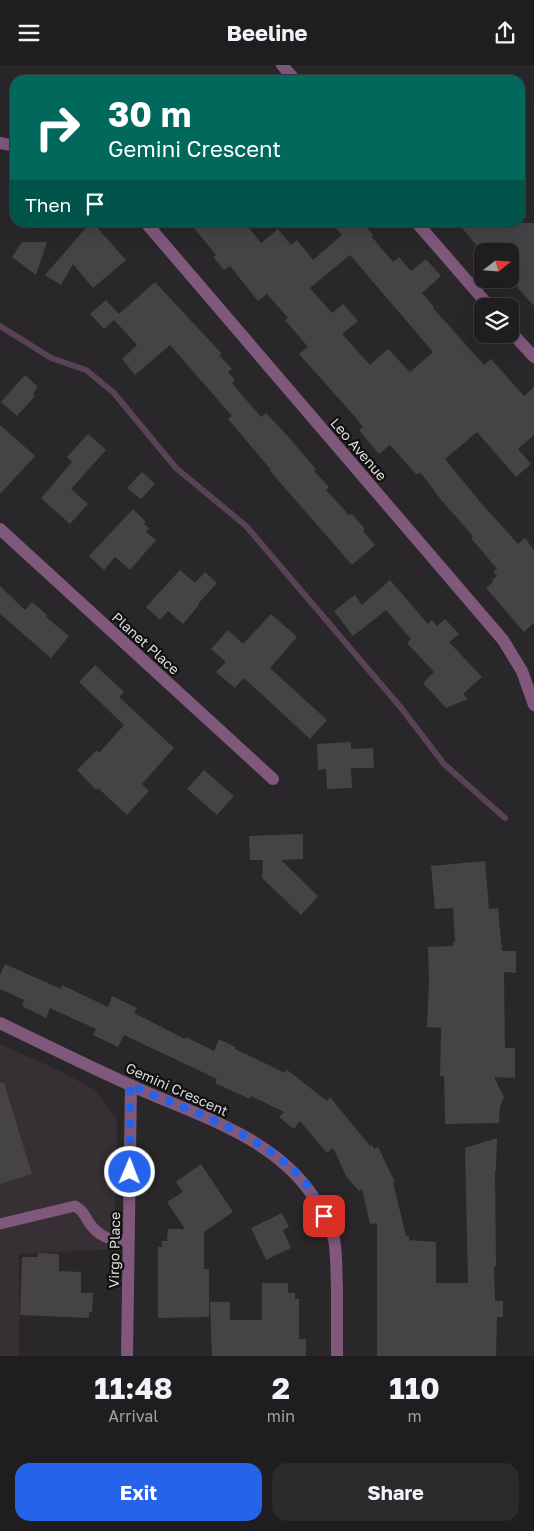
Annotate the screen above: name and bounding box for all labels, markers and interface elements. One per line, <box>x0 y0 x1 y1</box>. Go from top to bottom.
icon: menu <box>15 19 43 47</box>
text: Beeline <box>226 19 308 46</box>
icon: share <box>491 19 519 47</box>
text: 30 m <box>108 93 191 135</box>
icon: right <box>25 95 90 160</box>
text: Gemini Crescent <box>108 135 281 162</box>
icon: arrive <box>81 190 109 218</box>
text: Then <box>25 193 71 216</box>
north arrow <box>474 243 519 287</box>
map controls <box>474 243 519 343</box>
button: layers <box>474 298 519 343</box>
street label: Leo Avenue <box>327 414 391 484</box>
street label: Planet Place <box>109 608 183 678</box>
street label: Gemini Crescent <box>123 1059 231 1119</box>
position arrow <box>103 1145 155 1197</box>
pin <box>303 1195 345 1237</box>
icon: arrive <box>310 1202 338 1230</box>
street label: Virgo Place <box>105 1212 123 1288</box>
text: 11:48 <box>94 1370 173 1406</box>
text: 2 <box>272 1370 290 1406</box>
text: 110 <box>389 1370 440 1406</box>
text: Arrival <box>108 1406 159 1426</box>
text: min <box>267 1406 295 1426</box>
text: m <box>407 1406 422 1426</box>
button: Exit <box>15 1463 262 1521</box>
button: Share <box>272 1463 519 1521</box>

